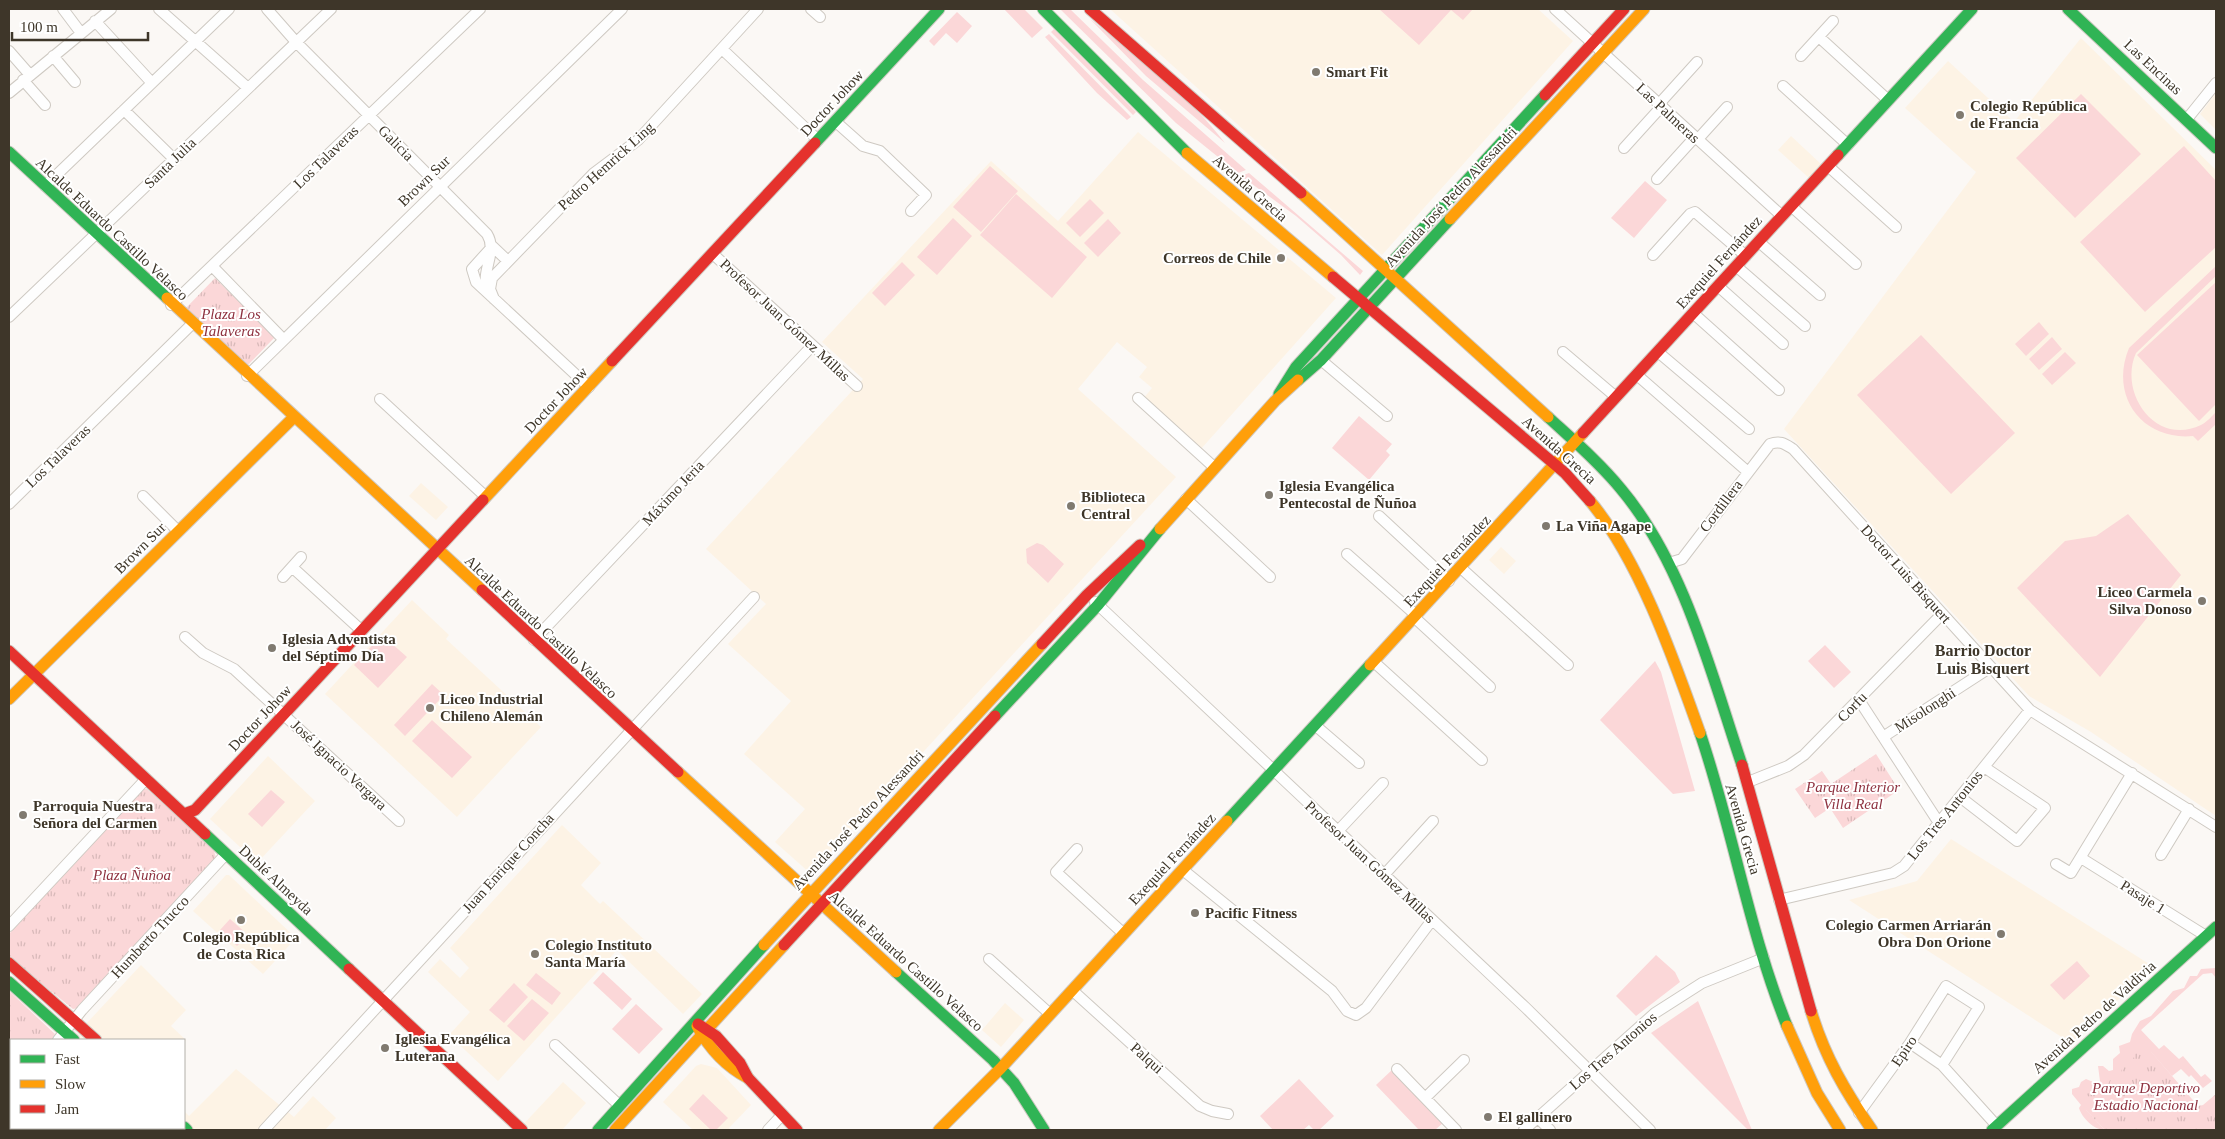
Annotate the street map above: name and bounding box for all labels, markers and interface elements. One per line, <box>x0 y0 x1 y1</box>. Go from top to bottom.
scale bar <box>12 10 149 42</box>
text: 100 m <box>20 19 58 35</box>
street label: Las Encinas <box>2121 36 2185 98</box>
place label: Smart Fit <box>1326 64 1388 80</box>
street label: Doctor Johow <box>797 66 867 139</box>
marker: Smart Fit <box>1310 66 1322 78</box>
street label: Las Palmeras <box>1633 80 1703 146</box>
place label: Colegio República de Francia <box>1970 98 2088 131</box>
marker: Colegio República de Francia <box>1954 109 1966 121</box>
street label: Pedro Hemrick Ling <box>555 118 658 213</box>
street label: Los Talaveras <box>291 122 362 192</box>
street label: Galicia <box>375 122 417 164</box>
street label: Avenida José Pedro Alessandri <box>1382 124 1520 270</box>
street label: Santa Julia <box>141 134 199 191</box>
street label: Avenida Grecia <box>1209 151 1291 225</box>
street label: Brown Sur <box>395 153 453 209</box>
street label: Alcalde Eduardo Castillo Velasco <box>33 154 191 304</box>
street label: Exequiel Fernández <box>1673 212 1765 312</box>
place label: Correos de Chile <box>1163 250 1271 266</box>
marker: Correos de Chile <box>1275 252 1287 264</box>
street label: Profesor Juan Gómez Millas <box>717 256 853 384</box>
park label: Plaza Los Talaveras <box>200 306 261 339</box>
street label: Doctor Johow <box>521 363 591 436</box>
street label: Avenida Grecia <box>1519 413 1599 487</box>
street label: Los Talaveras <box>23 421 94 491</box>
street label: Máximo Jeria <box>639 457 707 529</box>
street label: Cordillera <box>1696 477 1746 535</box>
place label: Iglesia Evangélica Pentecostal de Ñuñoa <box>1279 478 1417 511</box>
place label: Biblioteca Central <box>1081 489 1146 522</box>
marker: Iglesia Evangélica Pentecostal de Ñuñoa <box>1263 489 1275 501</box>
marker: Biblioteca Central <box>1065 500 1077 512</box>
street label: Exequiel Fernández <box>1400 512 1494 610</box>
place label: La Viña Agape <box>1556 518 1651 534</box>
street label: Brown Sur <box>111 519 169 577</box>
marker: La Viña Agape <box>1540 520 1552 532</box>
street label: Doctor Luis Bisquert <box>1858 522 1955 627</box>
street label: Alcalde Eduardo Castillo Velasco <box>462 552 620 702</box>
place label: Liceo Carmela Silva Donoso <box>2097 584 2192 617</box>
marker: Liceo Carmela Silva Donoso <box>2196 595 2208 607</box>
place label: Iglesia Adventista del Séptimo Día <box>282 631 396 664</box>
marker: Iglesia Adventista del Séptimo Día <box>266 642 278 654</box>
district label: Barrio Doctor Luis Bisquert <box>1935 642 2031 678</box>
street label: Doctor Johow <box>225 681 295 754</box>
street label: Misolonghi <box>1892 684 1958 736</box>
street label: Corfu <box>1834 688 1870 725</box>
place label: Liceo Industrial Chileno Alemán <box>440 691 544 724</box>
marker: Liceo Industrial Chileno Alemán <box>424 702 436 714</box>
street label: José Ignacio Vergara <box>288 717 390 814</box>
street label: Avenida José Pedro Alessandri <box>789 747 927 893</box>
street label: Los Tres Antonios <box>1904 767 1986 863</box>
park label: Parque Interior Villa Real <box>1805 779 1900 812</box>
street label: Avenida Grecia <box>1722 782 1764 876</box>
place label: Parroquia Nuestra Señora del Carmen <box>33 798 158 831</box>
street label: Profesor Juan Gómez Millas <box>1302 798 1438 926</box>
marker: Parroquia Nuestra Señora del Carmen <box>17 809 29 821</box>
street label: Juan Enrique Concha <box>459 810 557 916</box>
street label: Exequiel Fernández <box>1125 810 1219 908</box>
street label: Dublé Almeyda <box>236 842 316 918</box>
park label: Plaza Ñuñoa <box>92 867 171 883</box>
street label: Pasaje 1 <box>2118 877 2168 917</box>
street label: Alcalde Eduardo Castillo Velasco <box>826 888 986 1034</box>
street label: Humberto Trucco <box>108 893 192 981</box>
place label: Pacific Fitness <box>1205 905 1297 921</box>
marker: Pacific Fitness <box>1189 907 1201 919</box>
marker: Colegio República de Costa Rica <box>235 914 247 926</box>
place label: Colegio Carmen Arriarán Obra Don Orione <box>1825 917 1992 950</box>
marker: Colegio Carmen Arriarán Obra Don Orione <box>1995 928 2007 940</box>
place label: Colegio República de Costa Rica <box>182 929 300 962</box>
place label: Colegio Instituto Santa María <box>545 937 652 970</box>
marker: Colegio Instituto Santa María <box>529 948 541 960</box>
street label: Avenida Pedro de Valdivia <box>2029 957 2159 1076</box>
street label: Los Tres Antonios <box>1566 1009 1660 1093</box>
place label: Iglesia Evangélica Luterana <box>395 1031 511 1064</box>
street label: Epiro <box>1888 1033 1920 1069</box>
legend <box>10 1039 185 1129</box>
street label: Palqui <box>1127 1039 1167 1077</box>
marker: Iglesia Evangélica Luterana <box>379 1042 391 1054</box>
text: Fast <box>55 1051 81 1067</box>
text: Slow <box>55 1076 86 1092</box>
park label: Parque Deportivo Estadio Nacional <box>2091 1080 2201 1113</box>
text: Jam <box>55 1101 79 1117</box>
place label: El gallinero <box>1498 1109 1572 1125</box>
marker: El gallinero <box>1482 1111 1494 1123</box>

